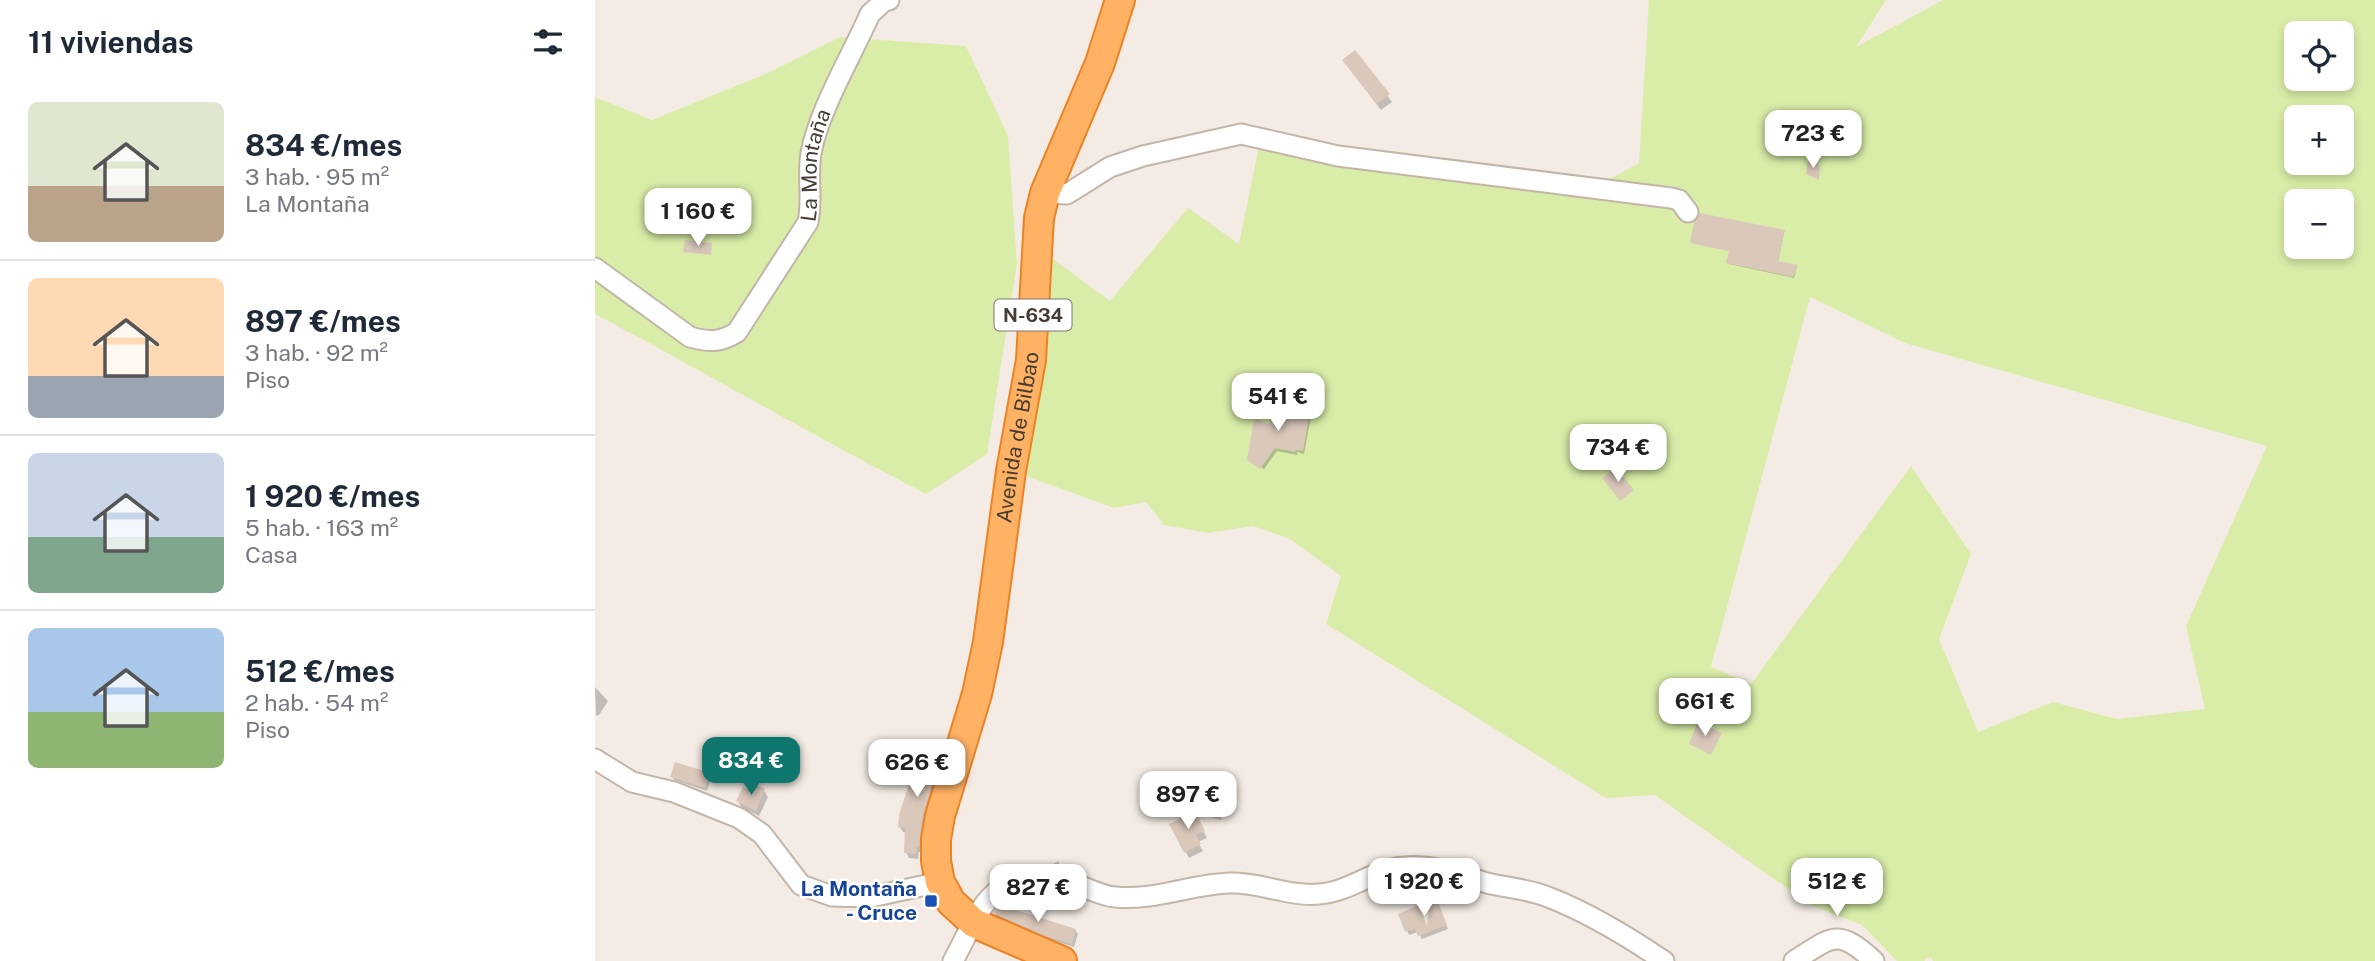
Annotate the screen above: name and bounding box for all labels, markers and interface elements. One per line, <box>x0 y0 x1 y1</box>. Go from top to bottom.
map controls <box>2284 21 2354 259</box>
button: locate <box>2284 21 2354 91</box>
icon: filters <box>529 23 567 61</box>
text: 11 viviendas <box>28 24 194 60</box>
street label: La Montaña <box>795 105 836 223</box>
button: + <box>2284 105 2354 175</box>
pin: 723 € <box>1764 110 1862 170</box>
text: 723 € <box>1781 119 1845 146</box>
text: 834 €/mes <box>245 127 402 163</box>
icon: home <box>84 130 168 214</box>
text: 3 hab. · 95 m² <box>245 163 389 190</box>
pin: 1 160 € <box>633 188 763 248</box>
button: − <box>2284 189 2354 259</box>
text: La Montaña <box>245 190 370 217</box>
text: 1 160 € <box>661 197 736 224</box>
road number: N-634 <box>995 300 1071 330</box>
text: 897 €/mes <box>245 303 401 339</box>
icon: home <box>84 306 168 390</box>
text: 3 hab. · 92 m² <box>245 339 388 366</box>
street label: Avenida de Bilbao <box>991 351 1043 524</box>
text: Piso <box>245 366 290 393</box>
pin: 541 € <box>1229 374 1327 433</box>
text: 541 € <box>1248 382 1308 409</box>
pin: 734 € <box>1569 424 1667 484</box>
text: 734 € <box>1586 433 1650 460</box>
text: 1 920 €/mes <box>245 478 420 514</box>
icon: home <box>84 481 168 565</box>
text: 5 hab. · 163 m² <box>245 514 398 541</box>
text: Casa <box>245 541 298 568</box>
text: 512 €/mes <box>245 653 395 689</box>
icon: home <box>84 656 168 740</box>
pin: 661 € <box>1656 678 1754 738</box>
text: 661 € <box>1675 687 1735 714</box>
text: 2 hab. · 54 m² <box>245 689 388 716</box>
text: Piso <box>245 716 290 743</box>
pin: 834 € <box>702 738 800 797</box>
pin: 626 € <box>868 740 966 799</box>
text: 834 € <box>718 746 784 773</box>
text: 626 € <box>884 748 950 775</box>
pin: 897 € <box>1139 772 1237 831</box>
text: 897 € <box>1156 780 1220 807</box>
pin: 1 920 € <box>1359 858 1489 918</box>
pin: 512 € <box>1788 858 1886 918</box>
pin: 827 € <box>989 864 1087 924</box>
text: 1 920 € <box>1384 867 1464 894</box>
text: 512 € <box>1807 867 1867 894</box>
text: 827 € <box>1006 873 1070 900</box>
place label: La Montaña - Cruce <box>800 876 917 925</box>
marker: La Montaña - Cruce <box>923 893 939 909</box>

